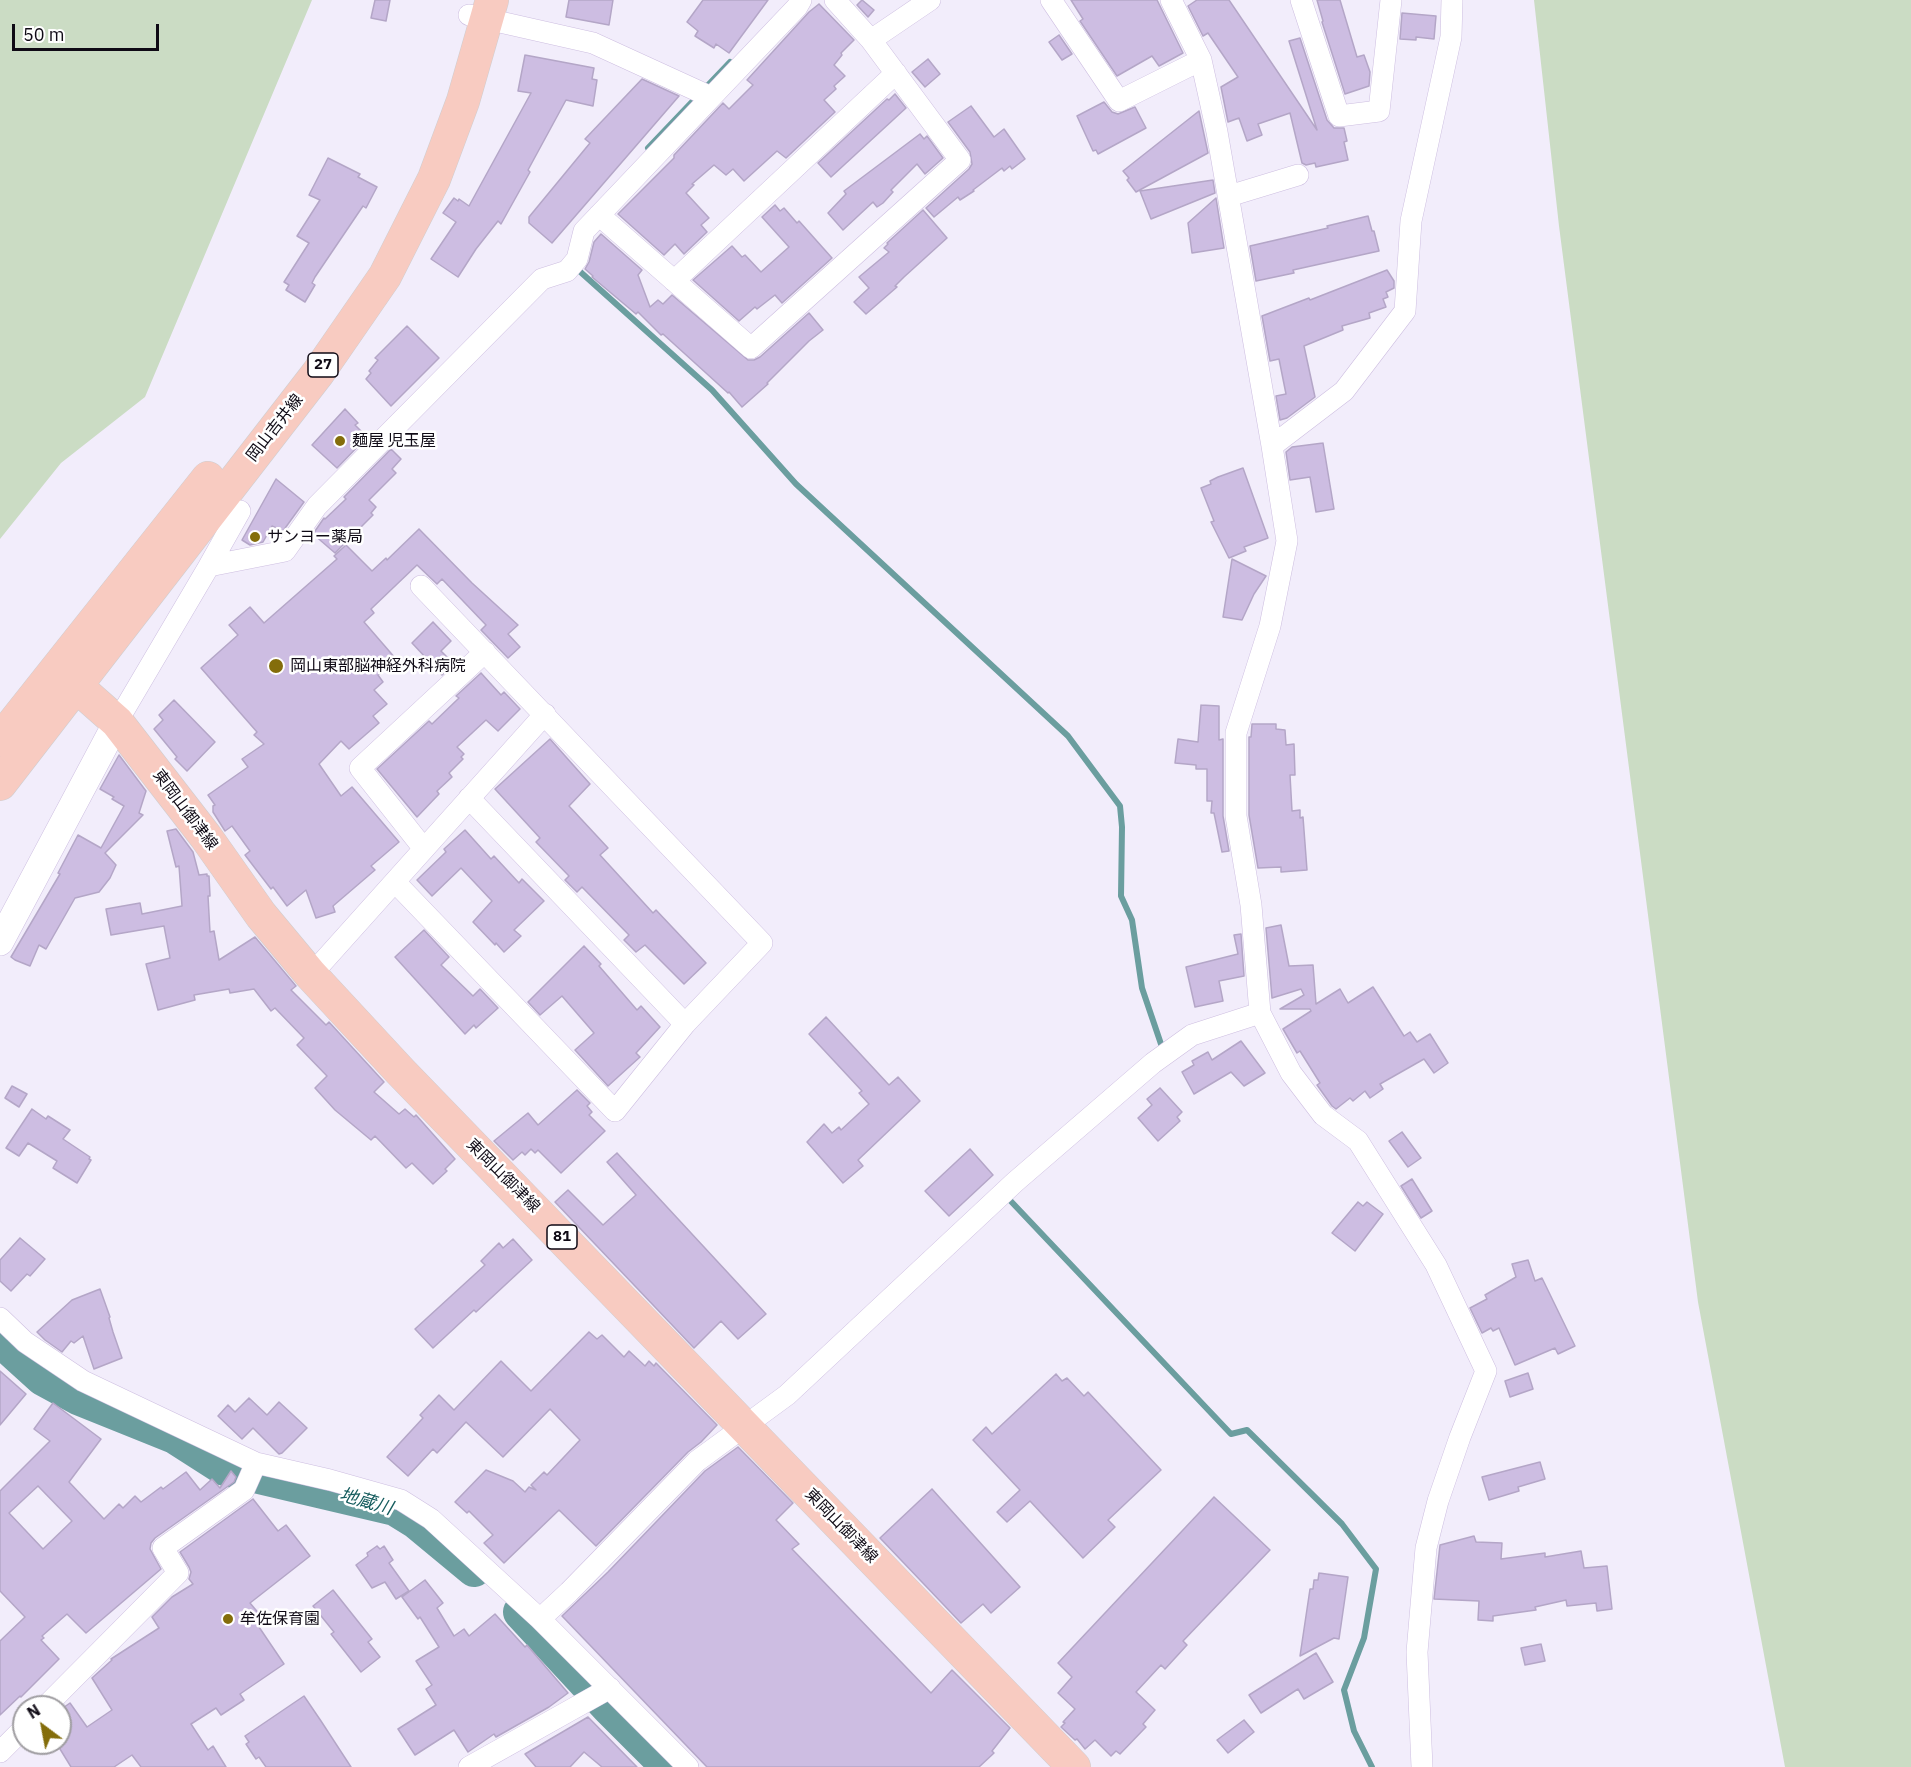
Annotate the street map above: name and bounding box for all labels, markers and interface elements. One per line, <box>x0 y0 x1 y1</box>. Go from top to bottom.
scale bar <box>15 12 162 50</box>
text: 50 m <box>23 23 65 46</box>
road number: 27 <box>308 353 338 377</box>
street label: 岡山吉井線 <box>243 391 307 465</box>
place label: 麺屋 児玉屋 <box>352 431 436 451</box>
marker: 麺屋 児玉屋 <box>333 434 347 448</box>
place label: サンヨー薬局 <box>267 527 363 547</box>
marker: サンヨー薬局 <box>248 530 262 544</box>
place label: 岡山東部脳神経外科病院 <box>290 656 466 676</box>
marker: 岡山東部脳神経外科病院 <box>267 657 285 675</box>
street label: 東岡山御津線 <box>148 766 222 854</box>
street label: 東岡山御津線 <box>462 1135 544 1217</box>
road number: 81 <box>547 1225 577 1249</box>
water label: 地蔵川 <box>337 1484 395 1520</box>
street label: 東岡山御津線 <box>801 1485 881 1567</box>
place label: 牟佐保育園 <box>240 1609 320 1629</box>
marker: 牟佐保育園 <box>221 1612 235 1626</box>
north arrow <box>12 1695 72 1755</box>
text: N <box>23 1700 44 1723</box>

